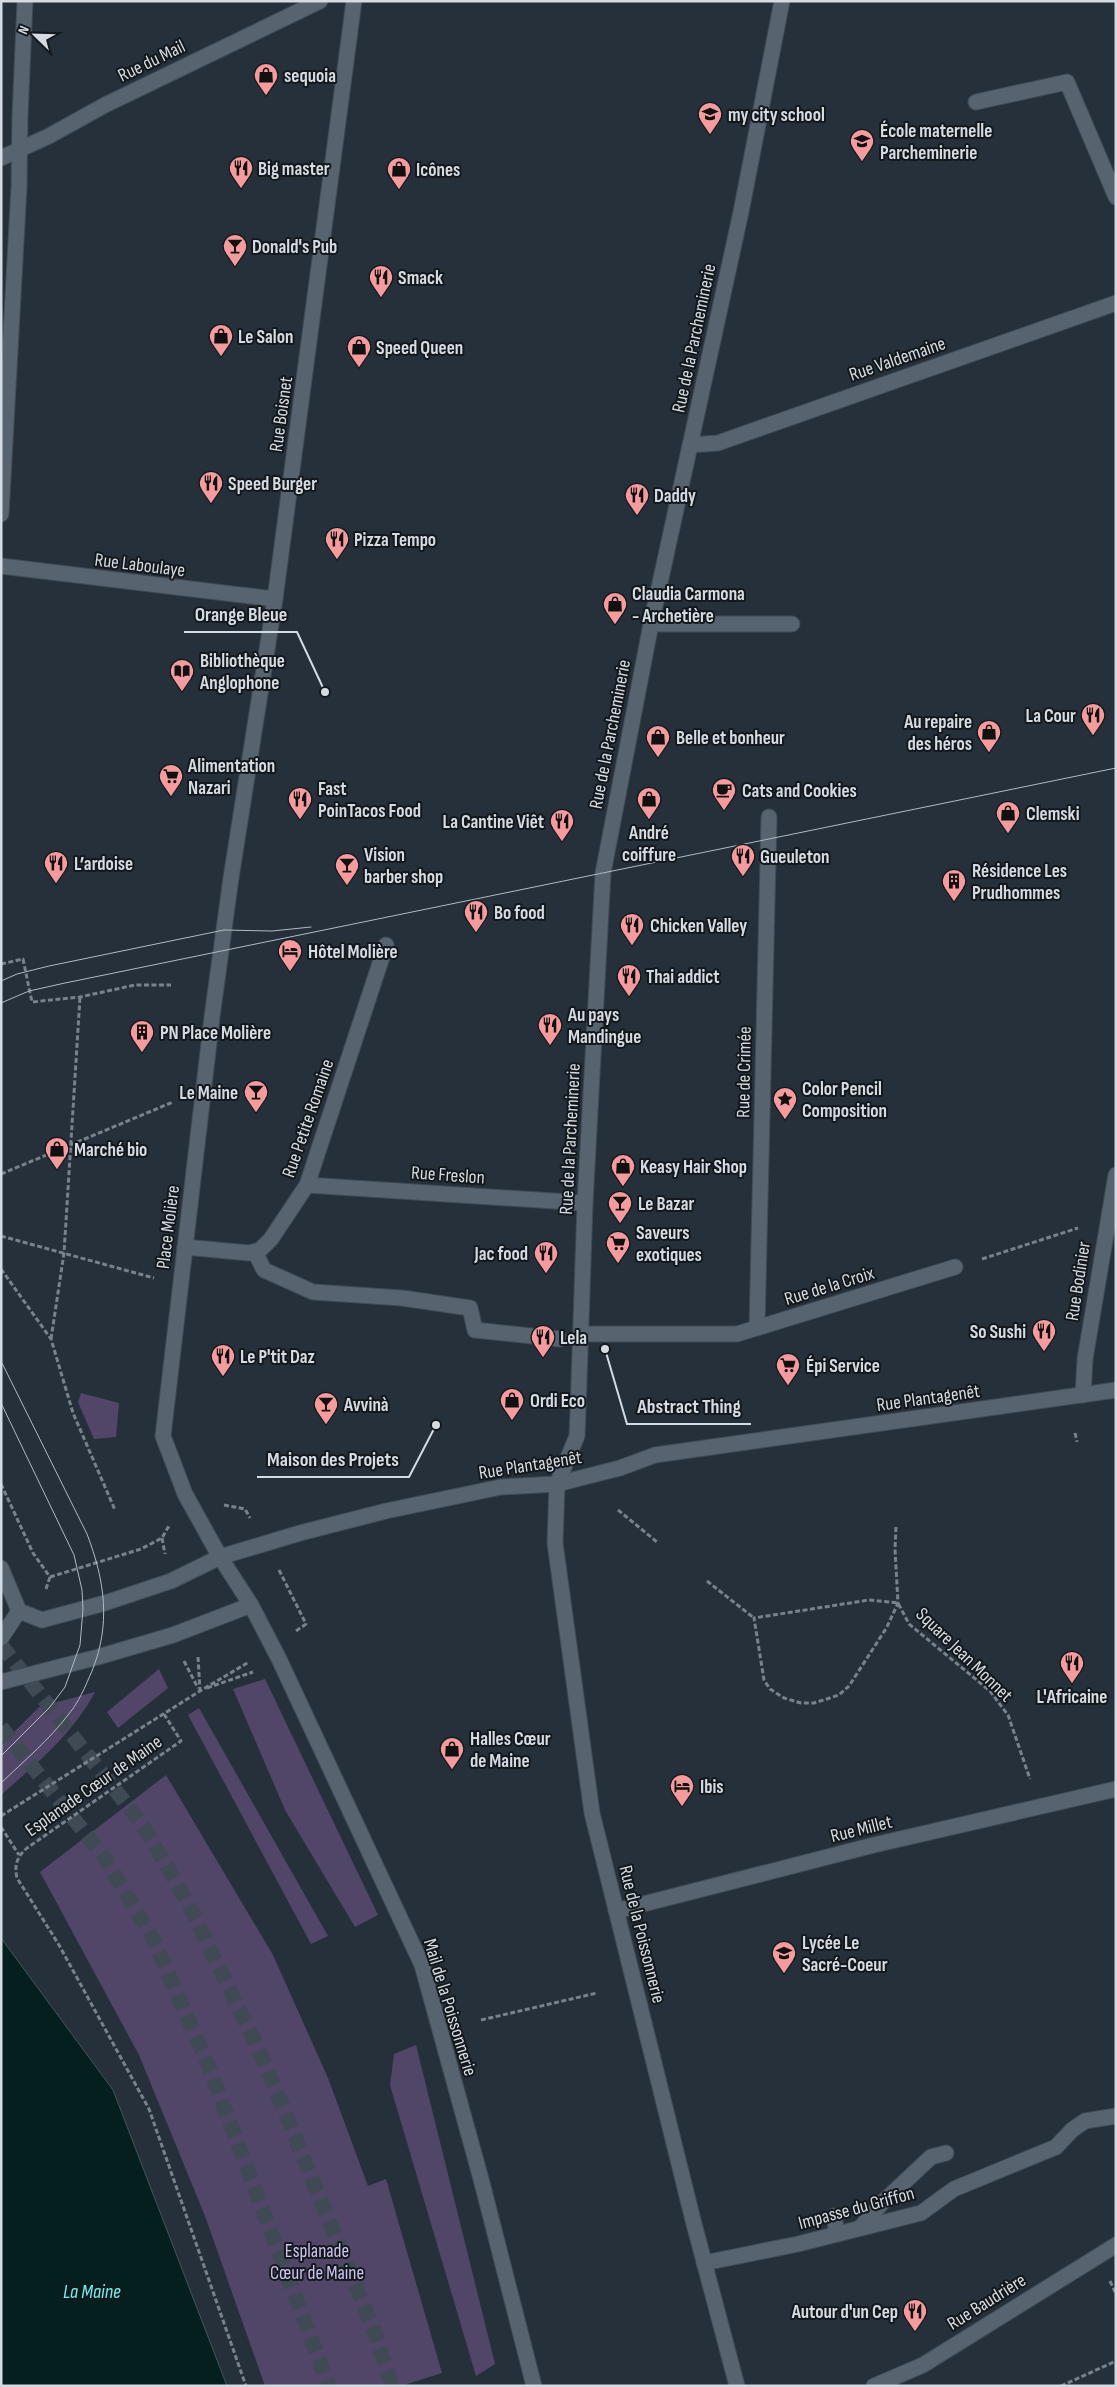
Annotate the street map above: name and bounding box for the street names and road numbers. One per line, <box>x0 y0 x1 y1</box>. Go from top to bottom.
street label: Rue du Mail <box>114 35 189 87</box>
street label: Rue de la Parcheminerie <box>667 262 721 415</box>
street label: Rue Valdemaine <box>846 332 949 387</box>
street label: Rue Boisnet <box>265 375 298 453</box>
street label: Rue Laboulaye <box>93 549 186 582</box>
street label: Rue de la Parcheminerie <box>585 658 636 811</box>
street label: Rue de Crimée <box>732 1026 757 1118</box>
street label: Rue Petite Romaine <box>277 1056 339 1181</box>
street label: Rue de la Parcheminerie <box>555 1063 586 1215</box>
street label: Rue Freslon <box>410 1161 485 1190</box>
street label: Place Molière <box>152 1184 185 1270</box>
street label: Rue Bodinier <box>1061 1239 1096 1323</box>
street label: Rue de la Croix <box>782 1262 877 1311</box>
street label: Rue Plantagenêt <box>875 1380 982 1417</box>
street label: Rue Plantagenêt <box>477 1446 584 1485</box>
street label: Square Jean Monnet <box>911 1603 1017 1707</box>
street label: Esplanade Cœur de Maine <box>21 1730 167 1842</box>
street label: Rue Millet <box>828 1811 895 1848</box>
street label: Rue de la Poissonnerie <box>613 1863 670 2006</box>
street label: Mail de la Poissonnerie <box>418 1936 481 2079</box>
street label: Impasse du Griffon <box>796 2182 917 2235</box>
street label: Rue Baudrière <box>943 2269 1030 2335</box>

